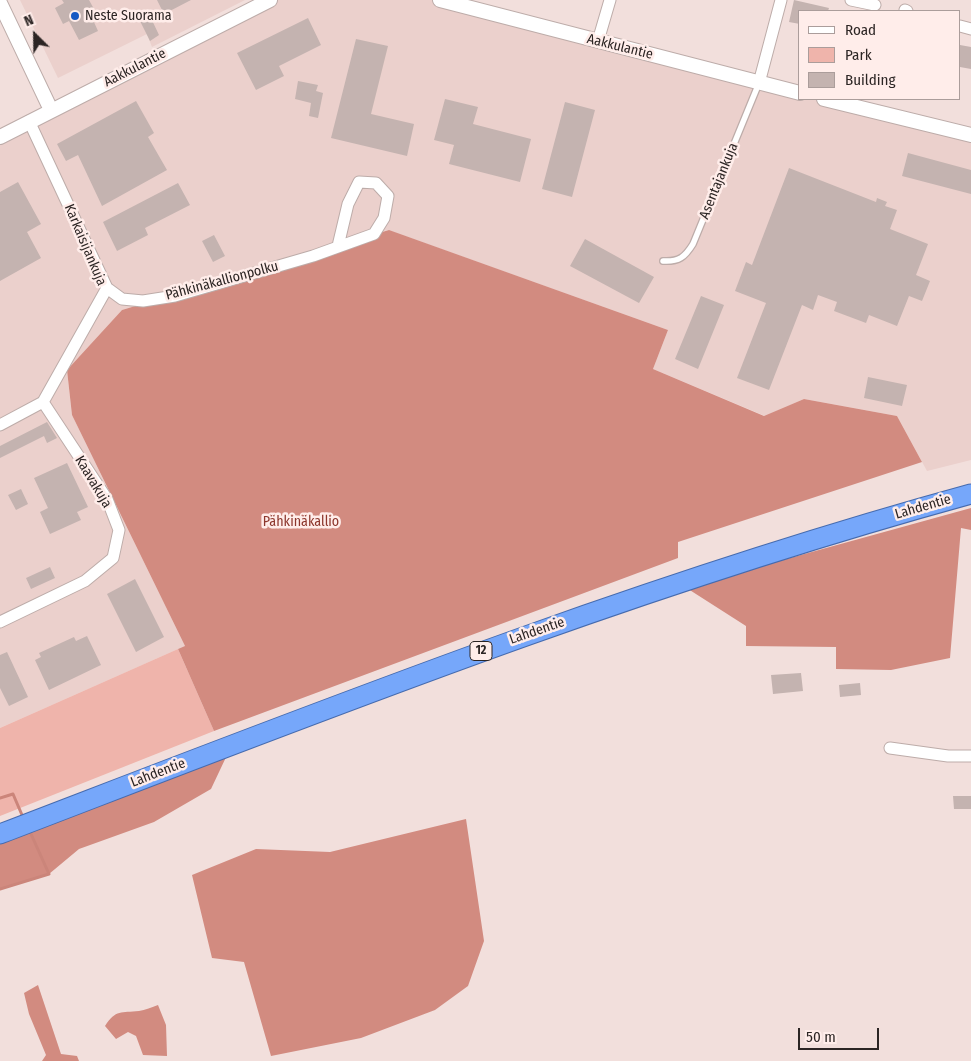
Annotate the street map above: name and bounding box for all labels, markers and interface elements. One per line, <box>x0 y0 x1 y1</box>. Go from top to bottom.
place label: Neste Suorama <box>85 8 172 24</box>
north arrow <box>10 10 60 60</box>
marker: Neste Suorama <box>69 10 81 22</box>
legend <box>798 10 961 100</box>
text: N <box>22 11 36 30</box>
text: Road <box>845 21 876 39</box>
street label: Aakkulantie <box>585 31 655 63</box>
street label: Aakkulantie <box>101 45 169 91</box>
text: Park <box>845 46 872 64</box>
text: Building <box>845 71 896 89</box>
street label: Asentajankuja <box>696 140 742 222</box>
street label: Karkaisijankuja <box>60 202 110 288</box>
street label: Pähkinäkallionpolku <box>164 258 280 304</box>
street label: Kaavakuja <box>71 453 115 511</box>
street label: Lahdentie <box>893 491 953 523</box>
park label: Pähkinäkallio <box>263 514 339 530</box>
street label: Lahdentie <box>507 614 567 648</box>
road number: 12 <box>470 641 492 660</box>
street label: Lahdentie <box>128 755 188 791</box>
scale bar <box>801 1018 882 1050</box>
text: 50 m <box>806 1028 836 1046</box>

